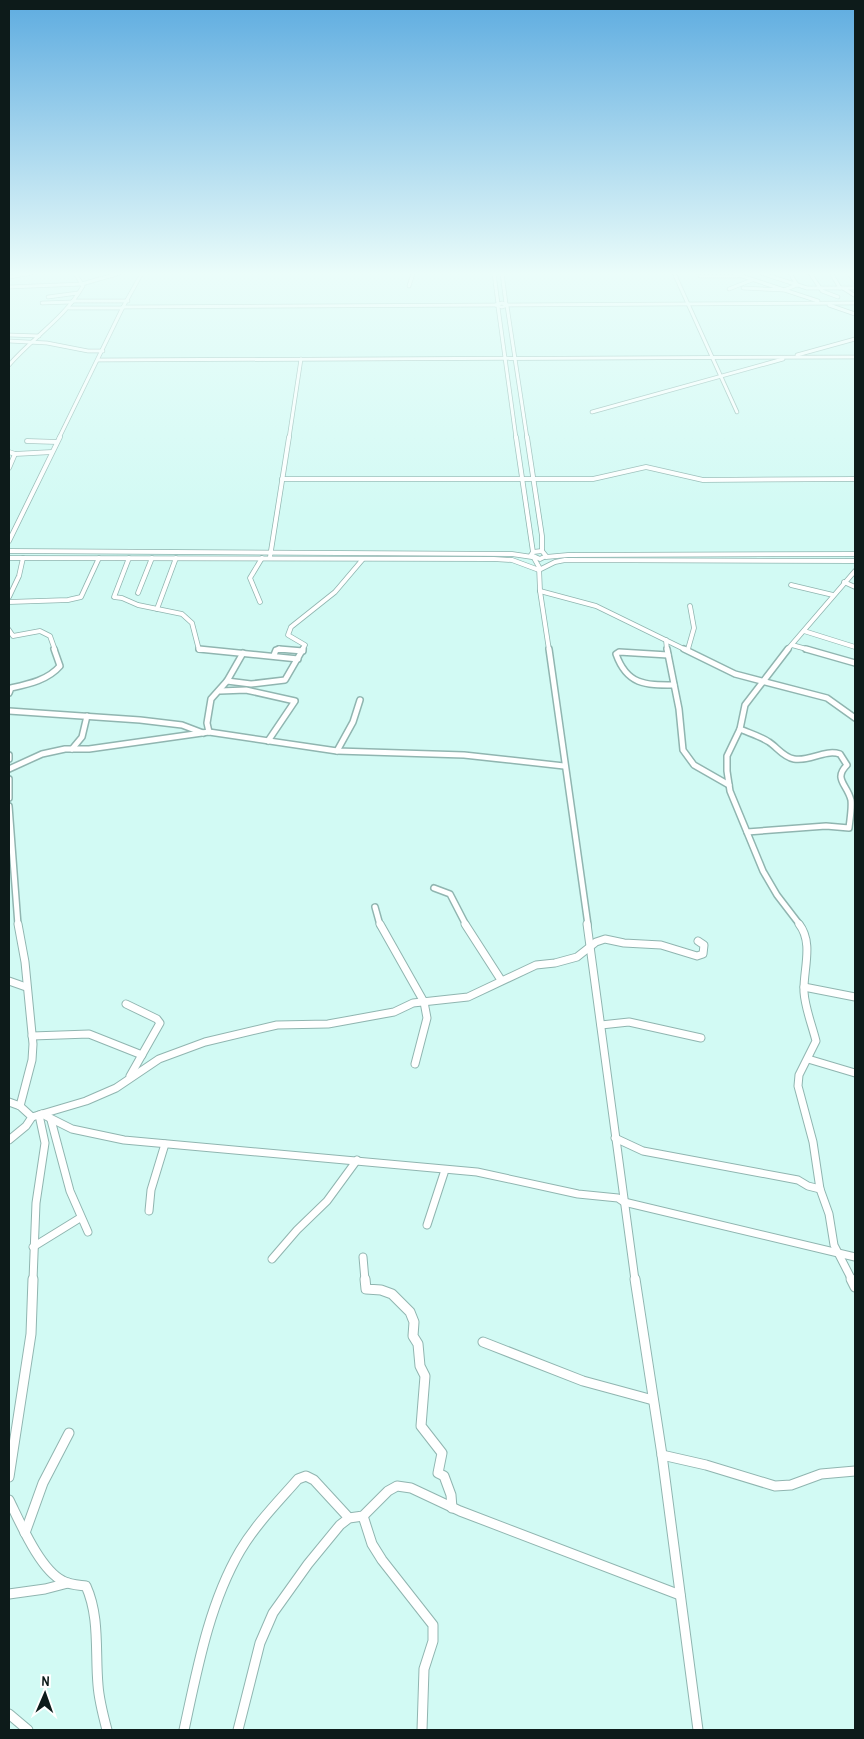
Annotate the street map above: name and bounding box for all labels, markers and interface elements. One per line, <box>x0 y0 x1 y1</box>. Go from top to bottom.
north arrow <box>20 1669 70 1719</box>
text: N <box>41 1672 50 1690</box>

